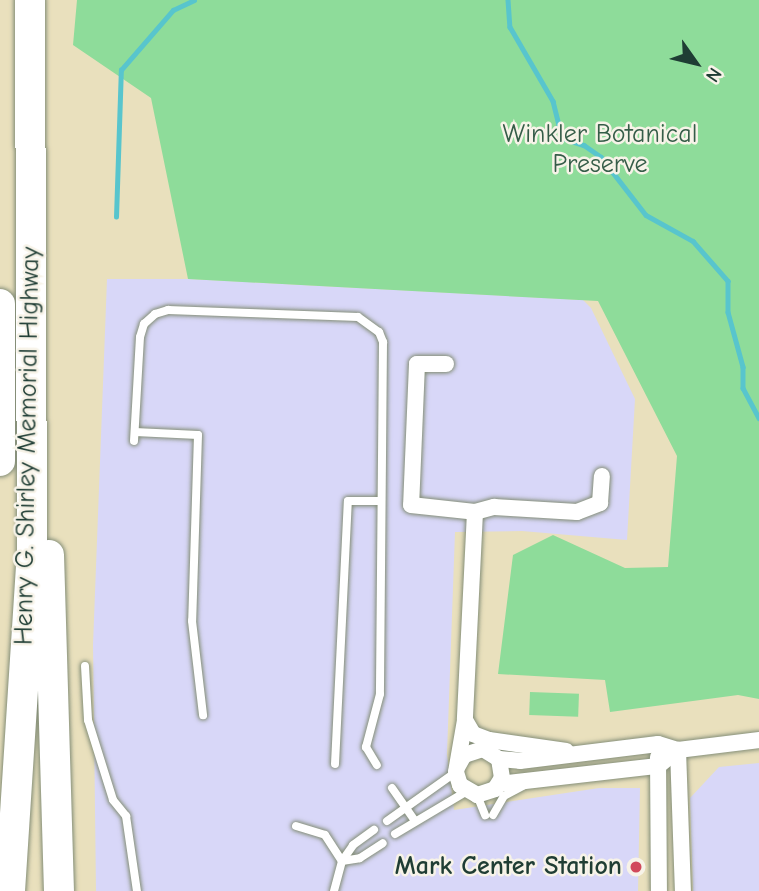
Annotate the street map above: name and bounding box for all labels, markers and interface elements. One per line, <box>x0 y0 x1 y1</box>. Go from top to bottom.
north arrow <box>661 28 731 98</box>
text: N <box>701 63 726 86</box>
park label: Winkler Botanical Preserve <box>503 119 697 180</box>
street label: Henry G. Shirley Memorial Highway <box>9 247 47 645</box>
place label: Mark Center Station <box>395 851 622 883</box>
marker: Mark Center Station <box>628 859 644 875</box>

